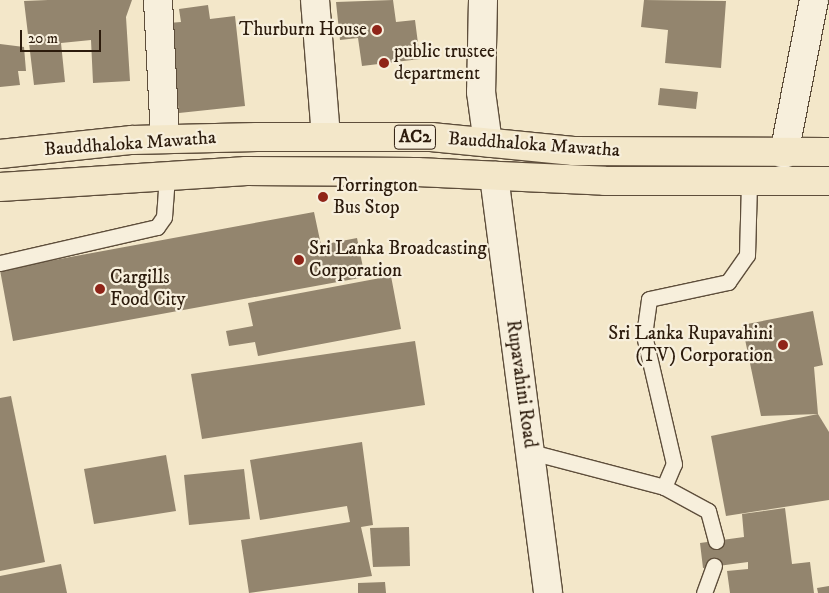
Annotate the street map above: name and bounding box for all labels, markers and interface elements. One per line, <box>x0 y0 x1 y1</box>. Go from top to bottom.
place label: Thurburn House <box>239 19 367 41</box>
scale bar <box>22 20 104 52</box>
marker: Thurburn House <box>371 24 383 36</box>
text: 20 m <box>28 29 58 48</box>
place label: public trustee department <box>394 41 495 85</box>
marker: public trustee department <box>378 57 390 69</box>
road number: AC2 <box>394 121 436 152</box>
street label: Bauddhaloka Mawatha <box>43 127 217 161</box>
street label: Bauddhaloka Mawatha <box>447 128 621 162</box>
place label: Torrington Bus Stop <box>333 175 418 219</box>
marker: Torrington Bus Stop <box>317 191 329 203</box>
place label: Sri Lanka Broadcasting Corporation <box>309 238 487 282</box>
marker: Sri Lanka Broadcasting Corporation <box>293 254 305 266</box>
place label: Cargills Food City <box>110 267 186 311</box>
marker: Cargills Food City <box>94 283 106 295</box>
street label: Rupavahini Road <box>501 319 541 449</box>
place label: Sri Lanka Rupavahini (TV) Corporation <box>608 323 773 367</box>
marker: Sri Lanka Rupavahini (TV) Corporation <box>777 339 789 351</box>

